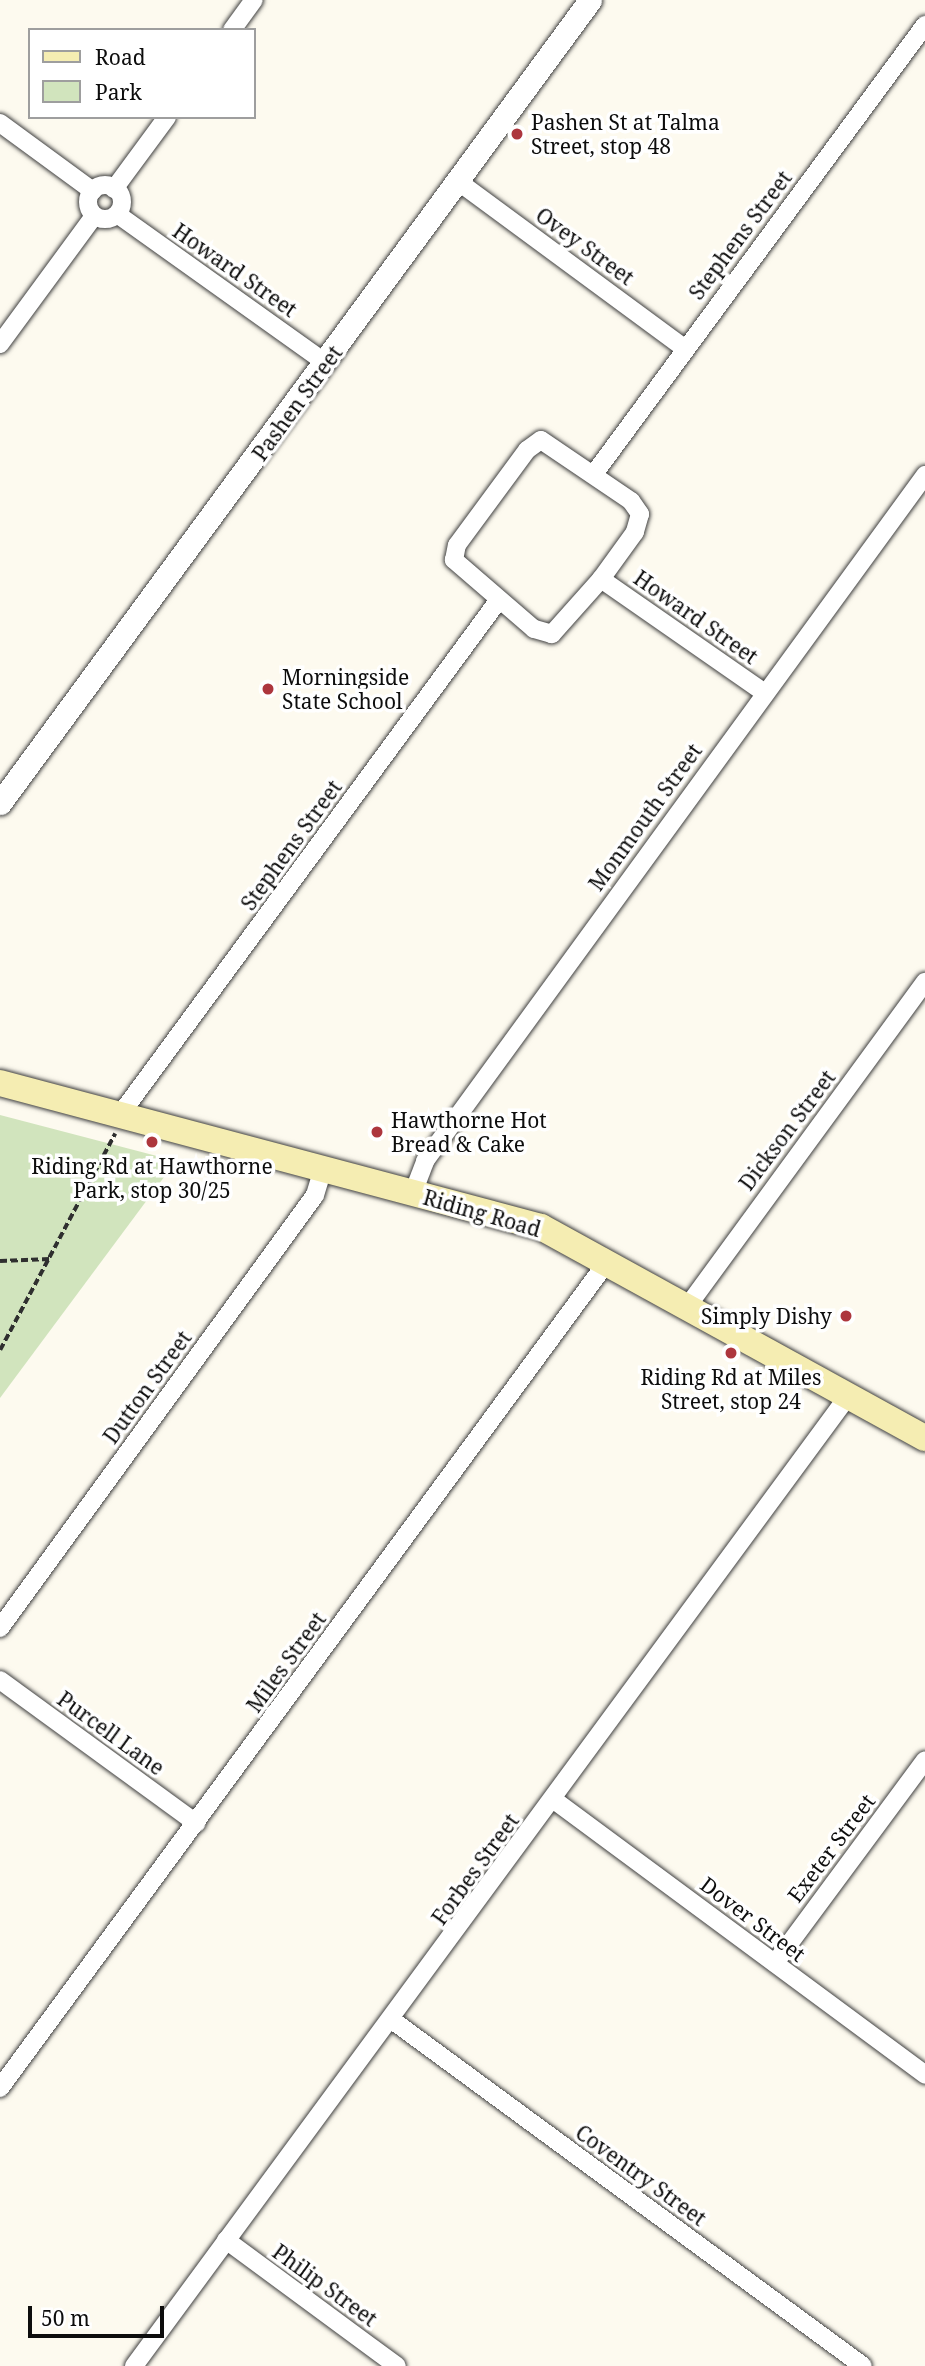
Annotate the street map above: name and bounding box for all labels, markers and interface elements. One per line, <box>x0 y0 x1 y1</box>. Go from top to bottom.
legend <box>28 28 256 119</box>
text: Road <box>95 43 146 71</box>
text: Park <box>95 78 142 106</box>
place label: Pashen St at Talma Street, stop 48 <box>531 109 720 159</box>
marker: Pashen St at Talma Street, stop 48 <box>509 126 525 142</box>
street label: Stephens Street <box>683 166 797 304</box>
street label: Ovey Street <box>531 202 639 290</box>
street label: Howard Street <box>168 218 302 322</box>
street label: Pashen Street <box>247 341 347 465</box>
street label: Howard Street <box>629 565 763 669</box>
place label: Morningside State School <box>282 664 409 714</box>
marker: Morningside State School <box>260 681 276 697</box>
street label: Monmouth Street <box>583 739 707 895</box>
street label: Stephens Street <box>235 775 347 915</box>
street label: Dickson Street <box>734 1065 840 1195</box>
place label: Hawthorne Hot Bread & Cake <box>391 1107 547 1157</box>
marker: Hawthorne Hot Bread & Cake <box>369 1124 385 1140</box>
marker: Riding Rd at Hawthorne Park, stop 30/25 <box>144 1134 160 1150</box>
place label: Riding Rd at Hawthorne Park, stop 30/25 <box>31 1153 273 1203</box>
street label: Riding Road <box>420 1184 544 1242</box>
place label: Simply Dishy <box>701 1303 832 1329</box>
marker: Simply Dishy <box>838 1308 854 1324</box>
street label: Dutton Street <box>98 1326 196 1448</box>
marker: Riding Rd at Miles Street, stop 24 <box>723 1345 739 1361</box>
place label: Riding Rd at Miles Street, stop 24 <box>641 1364 821 1414</box>
street label: Miles Street <box>241 1607 331 1717</box>
street label: Purcell Lane <box>53 1686 169 1780</box>
street label: Exeter Street <box>782 1789 880 1907</box>
street label: Forbes Street <box>426 1809 524 1929</box>
street label: Dover Street <box>696 1871 810 1967</box>
street label: Coventry Street <box>571 2119 711 2231</box>
street label: Philip Street <box>268 2239 382 2331</box>
scale bar <box>32 2292 168 2336</box>
text: 50 m <box>41 2304 90 2332</box>

